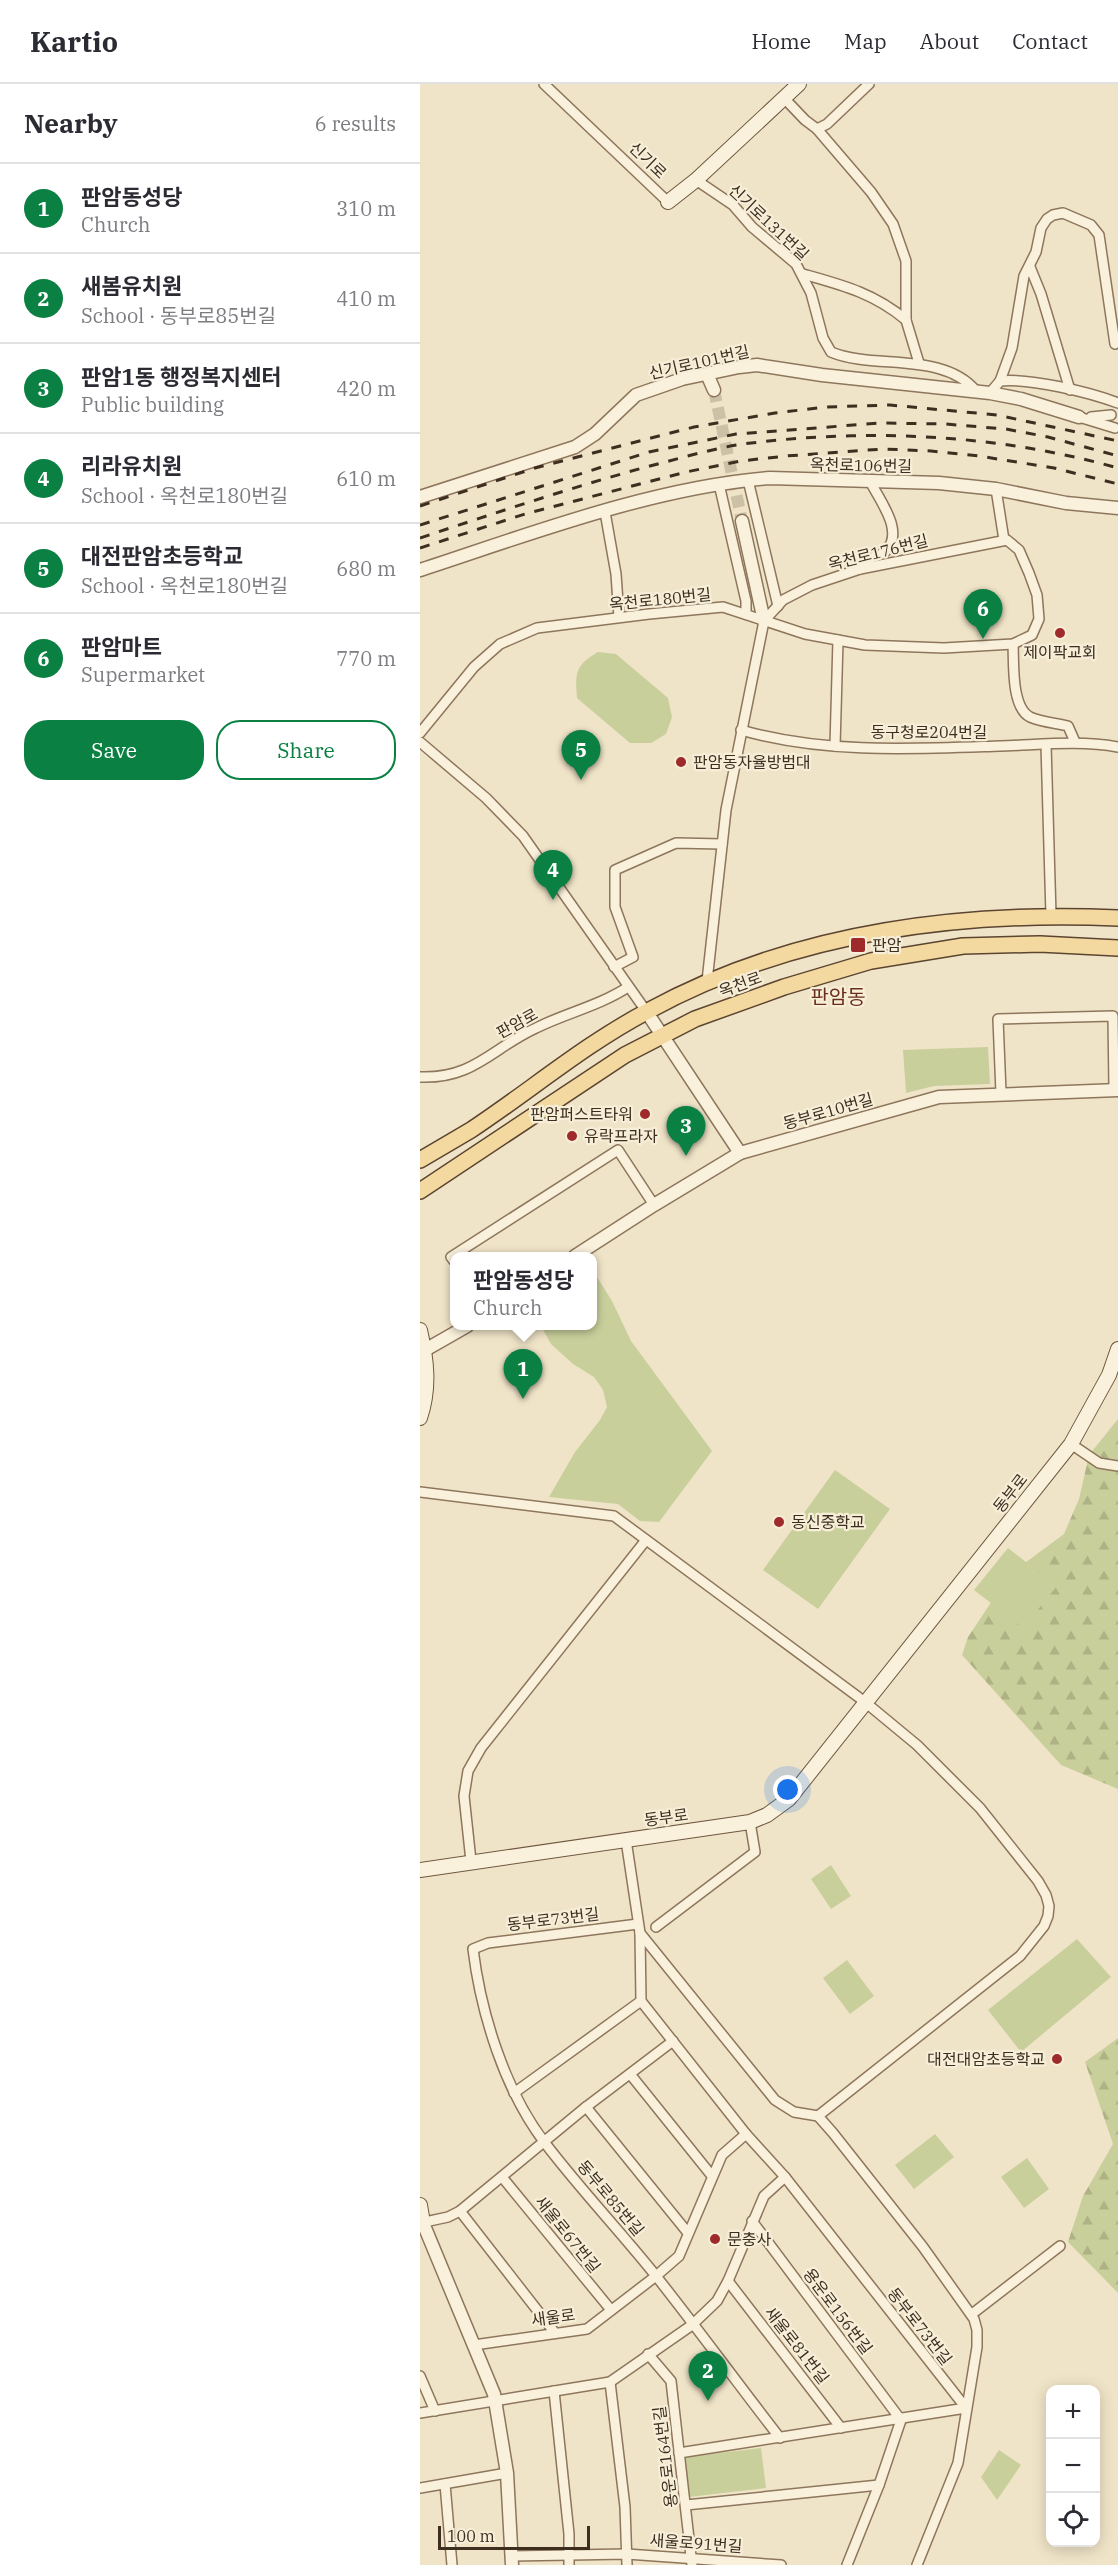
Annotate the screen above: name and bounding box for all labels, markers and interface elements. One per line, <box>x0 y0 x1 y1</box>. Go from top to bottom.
text: Kartio <box>30 23 118 60</box>
text: Home <box>751 27 811 55</box>
text: Map <box>844 27 887 55</box>
text: About <box>920 27 979 55</box>
text: Contact <box>1012 27 1088 55</box>
text: Nearby <box>24 106 118 140</box>
text: 6 results <box>315 110 396 137</box>
street label: 신기로 <box>625 137 671 183</box>
street label: 신기로131번길 <box>725 180 813 264</box>
text: 판암동성당 <box>81 182 182 211</box>
text: 1 <box>38 195 50 222</box>
text: 310 m <box>336 195 396 222</box>
text: Church <box>81 211 151 238</box>
text: 새봄유치원 <box>81 271 182 300</box>
text: 2 <box>38 285 50 312</box>
text: 410 m <box>336 285 396 312</box>
text: School · 동부로85번길 <box>81 302 276 329</box>
street label: 신기로101번길 <box>647 341 751 383</box>
text: 판암1동 행정복지센터 <box>81 362 281 391</box>
text: 3 <box>38 375 50 402</box>
text: 420 m <box>336 375 396 402</box>
text: Public building <box>81 391 224 418</box>
text: 리라유치원 <box>81 451 182 480</box>
street label: 옥천로106번길 <box>810 454 912 476</box>
text: 4 <box>38 465 50 492</box>
text: 610 m <box>336 465 396 492</box>
text: School · 옥천로180번길 <box>81 482 288 509</box>
street label: 옥천로176번길 <box>826 530 930 574</box>
text: 대전판암초등학교 <box>81 541 243 570</box>
text: 5 <box>38 555 50 582</box>
text: 680 m <box>336 555 396 582</box>
text: School · 옥천로180번길 <box>81 572 288 599</box>
street label: 옥천로180번길 <box>608 584 712 614</box>
pin: 6 <box>964 590 1002 639</box>
marker: 제이팍교회 <box>1053 626 1067 640</box>
text: 판암마트 <box>81 632 162 661</box>
place label: 제이팍교회 <box>1023 642 1097 662</box>
text: 6 <box>38 645 50 672</box>
text: 770 m <box>336 645 396 672</box>
text: Supermarket <box>81 661 205 688</box>
button: Save <box>24 720 204 780</box>
button: Share <box>216 720 396 780</box>
street label: 동구청로204번길 <box>870 722 988 742</box>
pin: 5 <box>562 730 600 780</box>
place label: 판암동자율방범대 <box>693 752 811 772</box>
marker: 판암동자율방범대 <box>674 755 688 769</box>
pin: 4 <box>534 850 572 900</box>
place label: 판암 <box>872 935 902 955</box>
marker: 판암 <box>849 936 867 954</box>
street label: 옥천로 <box>716 967 764 1001</box>
district label: 판암동 <box>810 983 866 1010</box>
street label: 판암로 <box>493 1003 541 1042</box>
street label: 동부로10번길 <box>781 1089 875 1133</box>
place label: 판암퍼스트타워 <box>530 1104 633 1124</box>
pin: 3 <box>666 1106 706 1156</box>
marker: 판암퍼스트타워 <box>638 1107 652 1121</box>
place label: 유락프라자 <box>584 1126 658 1146</box>
marker: 유락프라자 <box>565 1129 579 1143</box>
popup <box>450 1252 597 1330</box>
text: 판암동성당 <box>473 1265 574 1294</box>
text: Church <box>473 1294 542 1321</box>
pin: 1 <box>504 1350 542 1399</box>
street label: 동부로 <box>989 1469 1032 1517</box>
place label: 동신중학교 <box>791 1512 865 1532</box>
marker: 동신중학교 <box>772 1515 786 1529</box>
your location <box>773 1775 802 1804</box>
street label: 동부로 <box>643 1804 690 1830</box>
street label: 동부로73번길 <box>506 1903 600 1935</box>
place label: 대전대암초등학교 <box>927 2049 1045 2069</box>
marker: 대전대암초등학교 <box>1050 2052 1064 2066</box>
street label: 동부로85번길 <box>574 2156 648 2240</box>
street label: 새울로67번길 <box>531 2192 605 2276</box>
place label: 문충사 <box>727 2229 771 2249</box>
marker: 문충사 <box>708 2232 722 2246</box>
street label: 용운로156번길 <box>799 2264 877 2358</box>
street label: 동부로73번길 <box>884 2283 956 2369</box>
street label: 새울로81번길 <box>761 2302 833 2388</box>
street label: 새울로 <box>530 2304 577 2330</box>
pin: 2 <box>688 2352 728 2401</box>
map controls <box>1046 2385 1100 2547</box>
button: + <box>1046 2385 1100 2439</box>
street label: 용운로164번길 <box>649 2405 681 2509</box>
button: − <box>1046 2439 1100 2493</box>
button: locate <box>1046 2493 1100 2547</box>
scale bar <box>438 2523 590 2550</box>
text: 100 m <box>447 2526 495 2546</box>
street label: 새울로91번길 <box>649 2530 743 2556</box>

